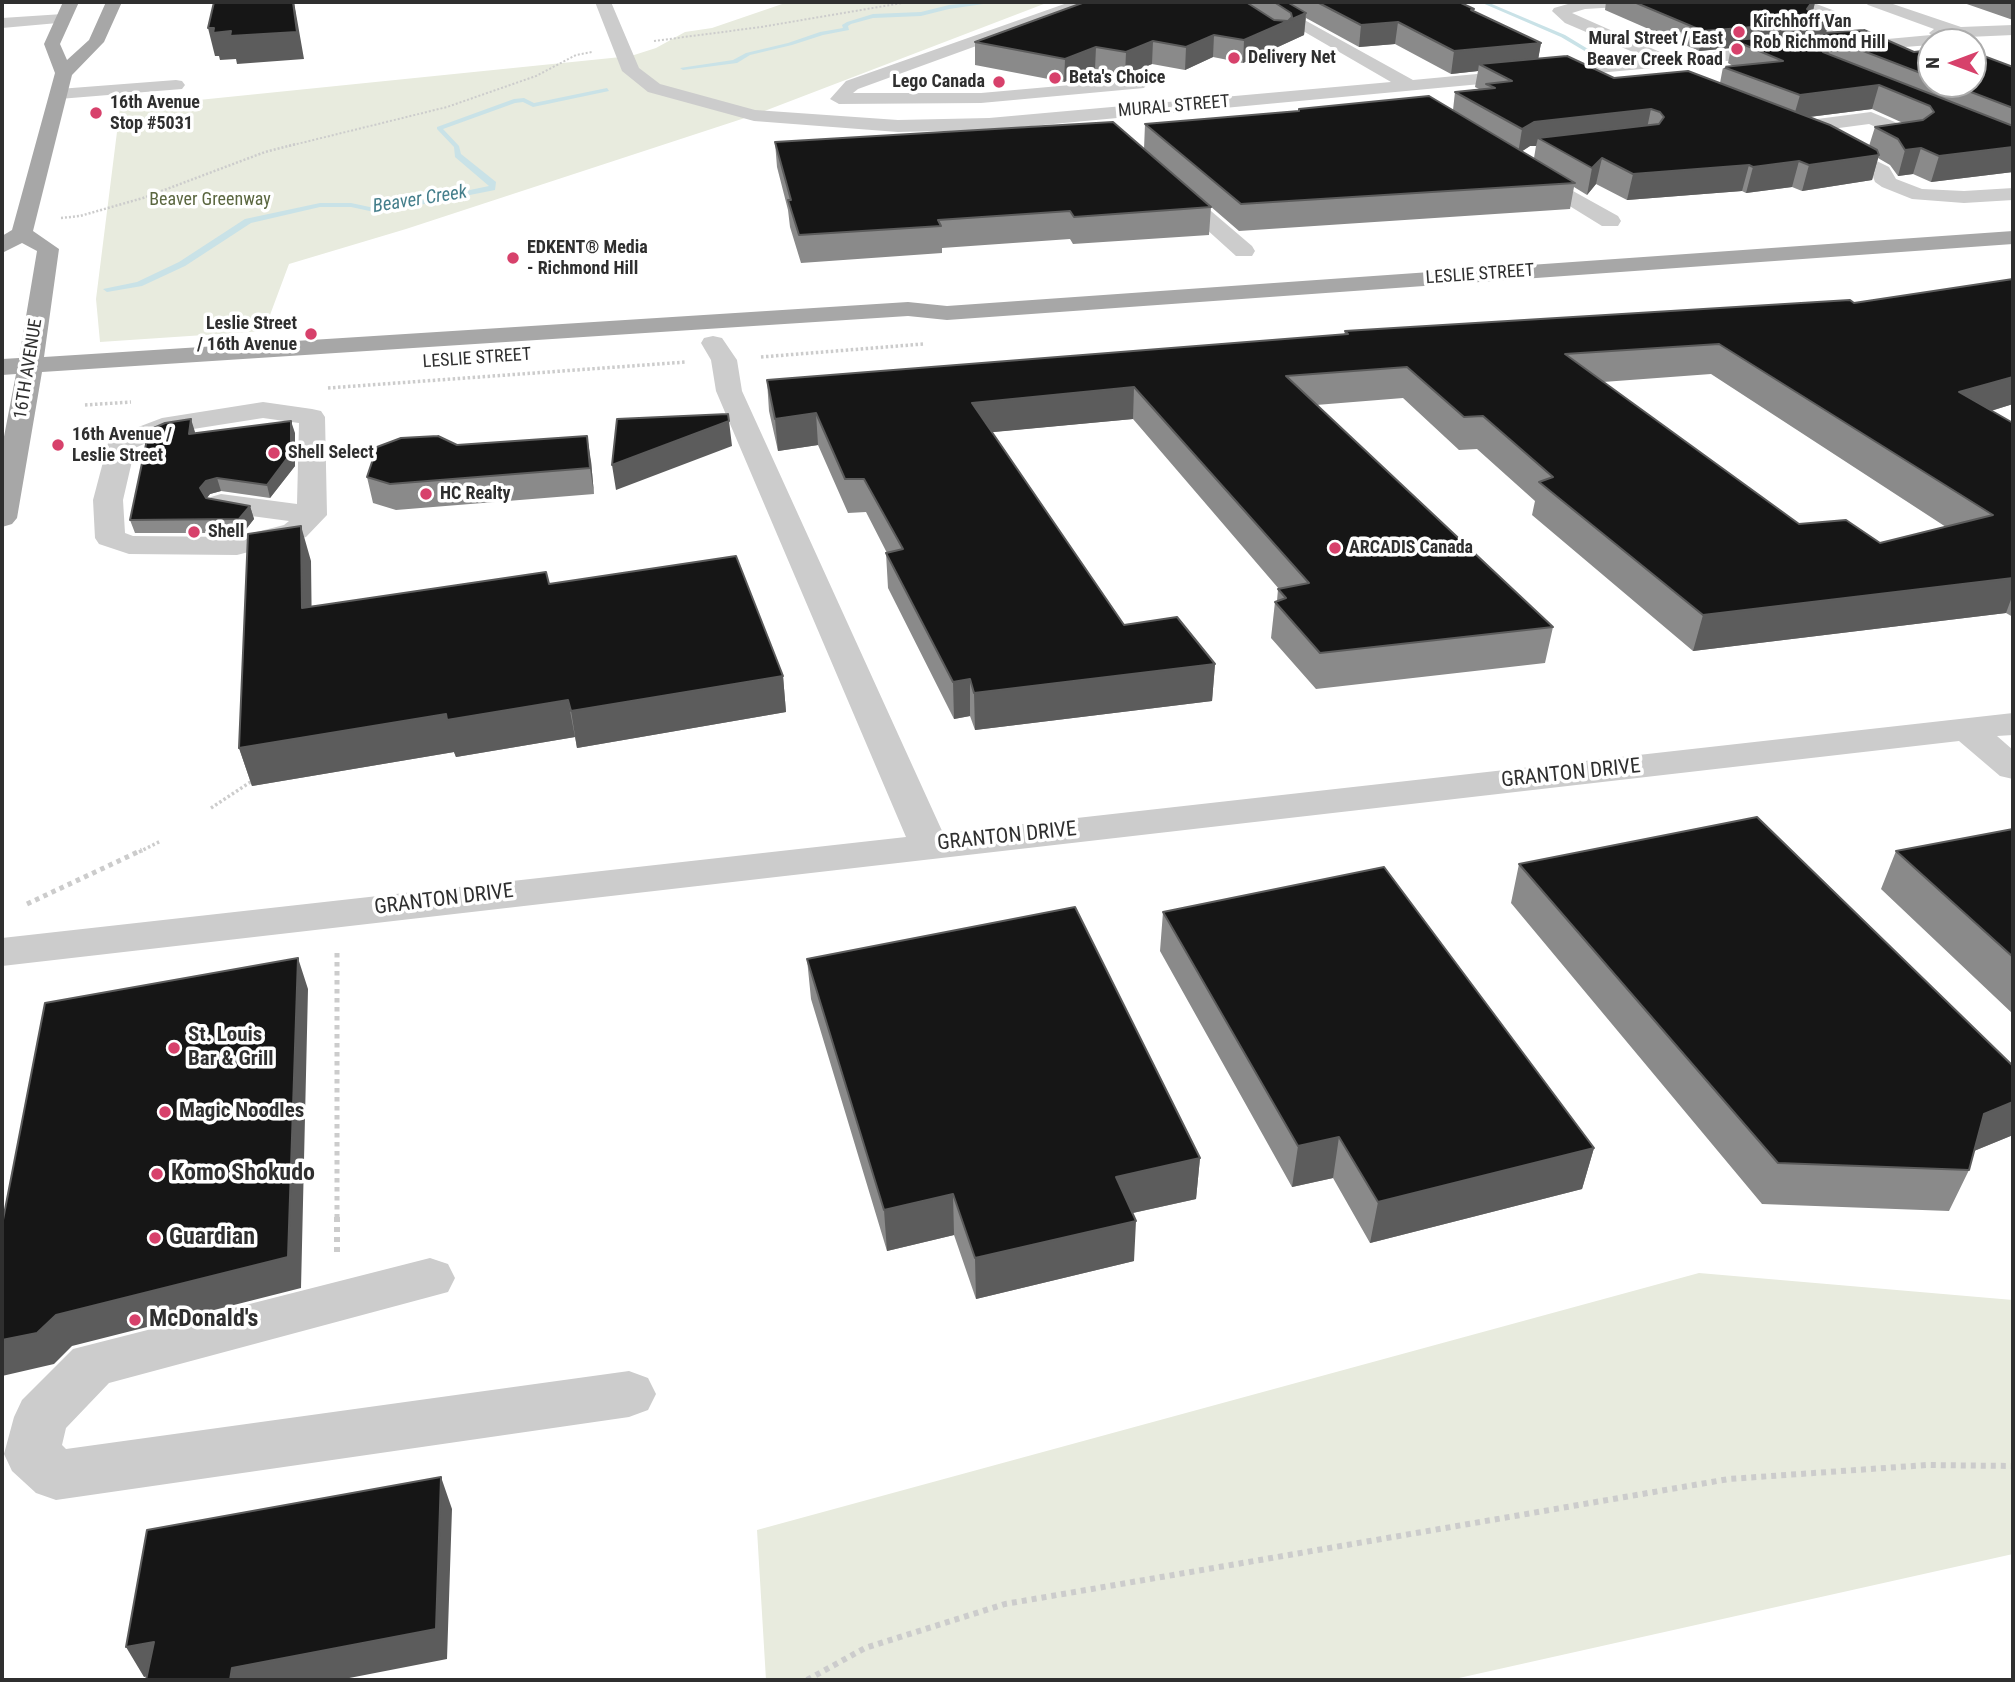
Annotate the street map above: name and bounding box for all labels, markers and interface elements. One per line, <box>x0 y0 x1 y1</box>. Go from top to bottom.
place label: Kirchhoff Van Rob Richmond Hill <box>1753 11 1885 54</box>
marker: Kirchhoff Van Rob Richmond Hill <box>1731 24 1747 40</box>
place label: Mural Street / East Beaver Creek Road <box>1587 28 1723 70</box>
north arrow <box>1917 28 1987 98</box>
marker: Mural Street / East Beaver Creek Road <box>1729 41 1745 57</box>
place label: Delivery Net <box>1248 47 1336 69</box>
marker: Delivery Net <box>1226 50 1242 66</box>
text: N <box>1921 57 1944 69</box>
place label: Beta's Choice <box>1069 67 1165 89</box>
marker: Beta's Choice <box>1047 70 1063 86</box>
place label: Lego Canada <box>892 71 985 93</box>
marker: Lego Canada <box>991 74 1007 90</box>
street label: MURAL STREET <box>1117 91 1231 123</box>
place label: 16th Avenue Stop #5031 <box>110 92 200 134</box>
marker: 16th Avenue Stop #5031 <box>88 105 104 121</box>
water label: Beaver Creek <box>371 181 469 219</box>
park label: Beaver Greenway <box>149 189 271 211</box>
place label: EDKENT® Media - Richmond Hill <box>527 237 648 280</box>
marker: EDKENT® Media - Richmond Hill <box>505 250 521 266</box>
street label: LESLIE STREET <box>1425 260 1535 290</box>
place label: Leslie Street / 16th Avenue <box>197 313 297 356</box>
street label: 16TH AVENUE <box>10 317 48 421</box>
marker: Leslie Street / 16th Avenue <box>303 326 319 342</box>
street label: LESLIE STREET <box>422 344 532 374</box>
place label: 16th Avenue / Leslie Street <box>72 424 172 466</box>
marker: 16th Avenue / Leslie Street <box>50 437 66 453</box>
place label: Shell Select <box>288 442 374 464</box>
marker: Shell Select <box>266 445 282 461</box>
place label: HC Realty <box>440 483 511 505</box>
marker: HC Realty <box>418 486 434 502</box>
place label: Shell <box>208 521 244 543</box>
marker: Shell <box>186 524 202 540</box>
place label: ARCADIS Canada <box>1349 537 1473 559</box>
marker: ARCADIS Canada <box>1327 540 1343 556</box>
street label: GRANTON DRIVE <box>1500 754 1642 794</box>
street label: GRANTON DRIVE <box>936 817 1078 857</box>
street label: GRANTON DRIVE <box>373 879 515 921</box>
place label: St. Louis Bar & Grill <box>188 1023 274 1073</box>
marker: St. Louis Bar & Grill <box>166 1040 182 1056</box>
place label: Magic Noodles <box>179 1099 304 1125</box>
marker: Magic Noodles <box>157 1104 173 1120</box>
place label: Komo Shokudo <box>171 1160 315 1188</box>
marker: Komo Shokudo <box>149 1166 165 1182</box>
place label: Guardian <box>169 1224 255 1252</box>
marker: Guardian <box>147 1230 163 1246</box>
place label: McDonald's <box>149 1306 258 1334</box>
marker: McDonald's <box>127 1312 143 1328</box>

